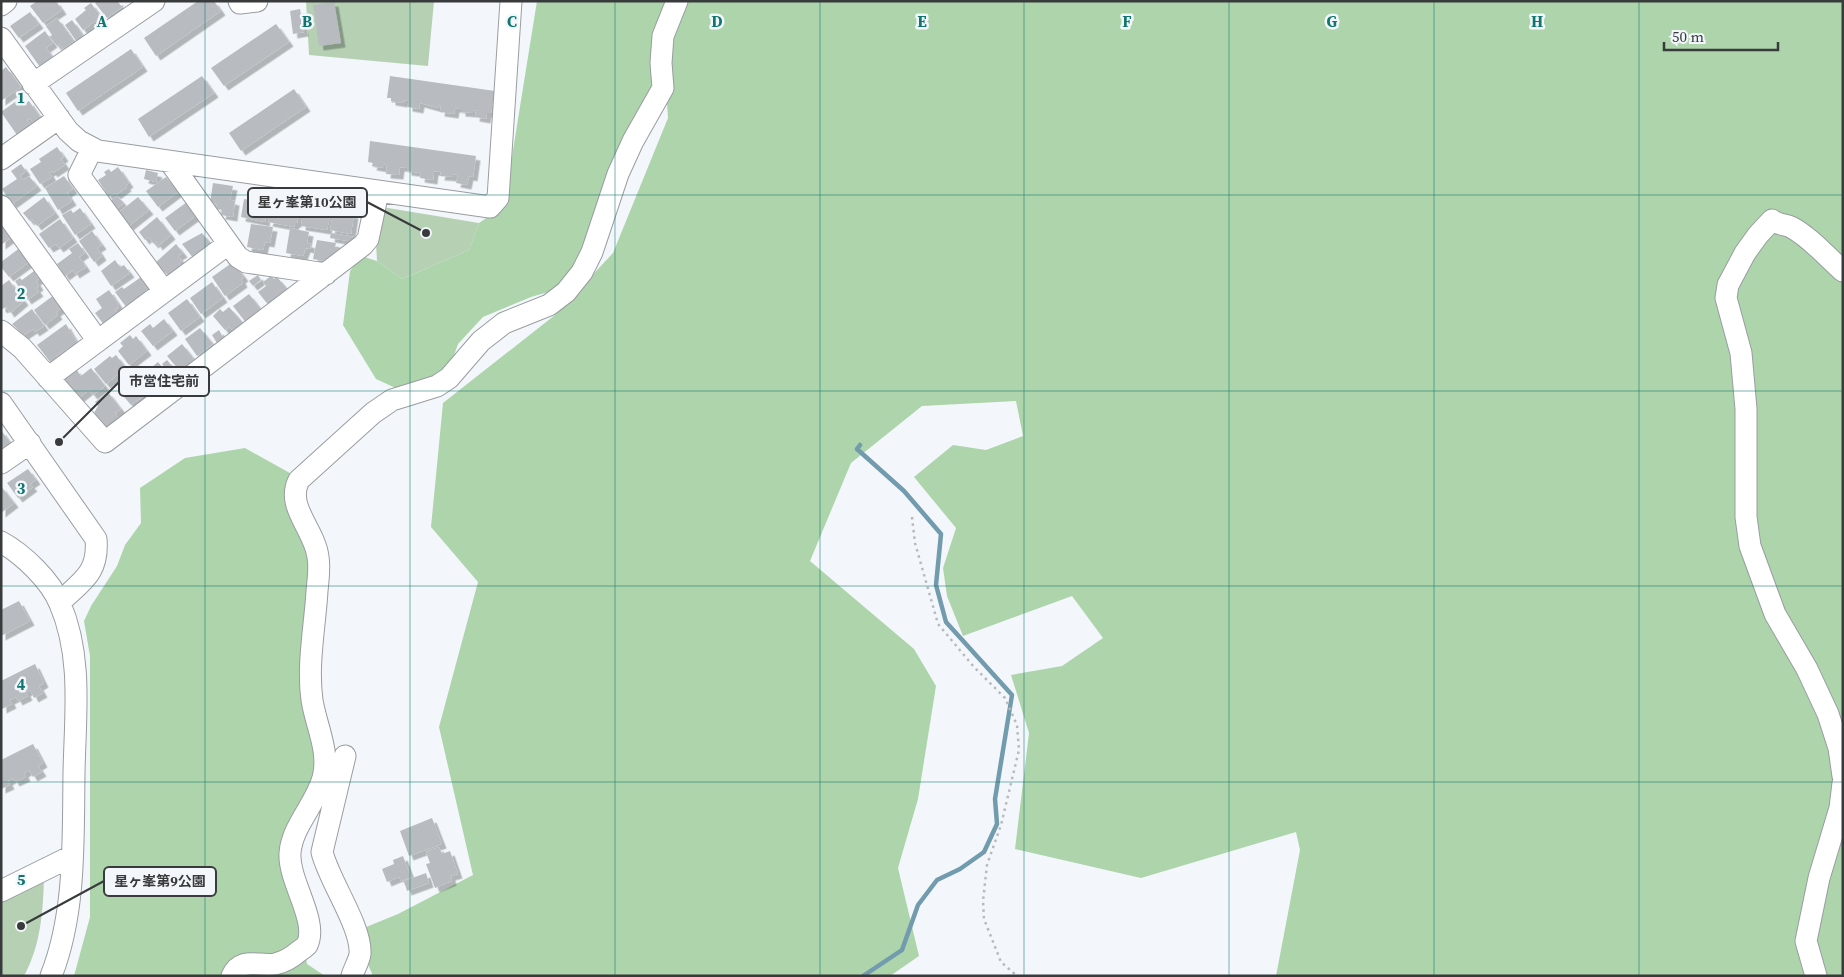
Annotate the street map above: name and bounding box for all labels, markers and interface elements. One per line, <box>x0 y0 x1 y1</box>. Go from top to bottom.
text: A <box>97 10 108 32</box>
text: B <box>302 10 313 32</box>
text: C <box>507 10 517 32</box>
text: D <box>711 10 723 32</box>
text: E <box>917 10 927 32</box>
text: F <box>1122 10 1132 32</box>
text: G <box>1327 10 1338 32</box>
text: H <box>1531 10 1543 32</box>
scale bar <box>1664 20 1778 52</box>
text: 50 m <box>1672 26 1704 47</box>
text: 1 <box>17 86 25 108</box>
callout: 星ヶ峯第10公園 <box>248 188 367 217</box>
text: 星ヶ峯第10公園 <box>257 192 357 212</box>
text: 2 <box>17 282 26 304</box>
callout: 市営住宅前 <box>119 367 209 396</box>
text: 市営住宅前 <box>129 371 199 391</box>
text: 3 <box>17 477 26 499</box>
text: 4 <box>17 673 26 695</box>
callout: 星ヶ峯第9公園 <box>104 867 216 896</box>
text: 5 <box>17 868 26 890</box>
text: 星ヶ峯第9公園 <box>114 871 206 891</box>

